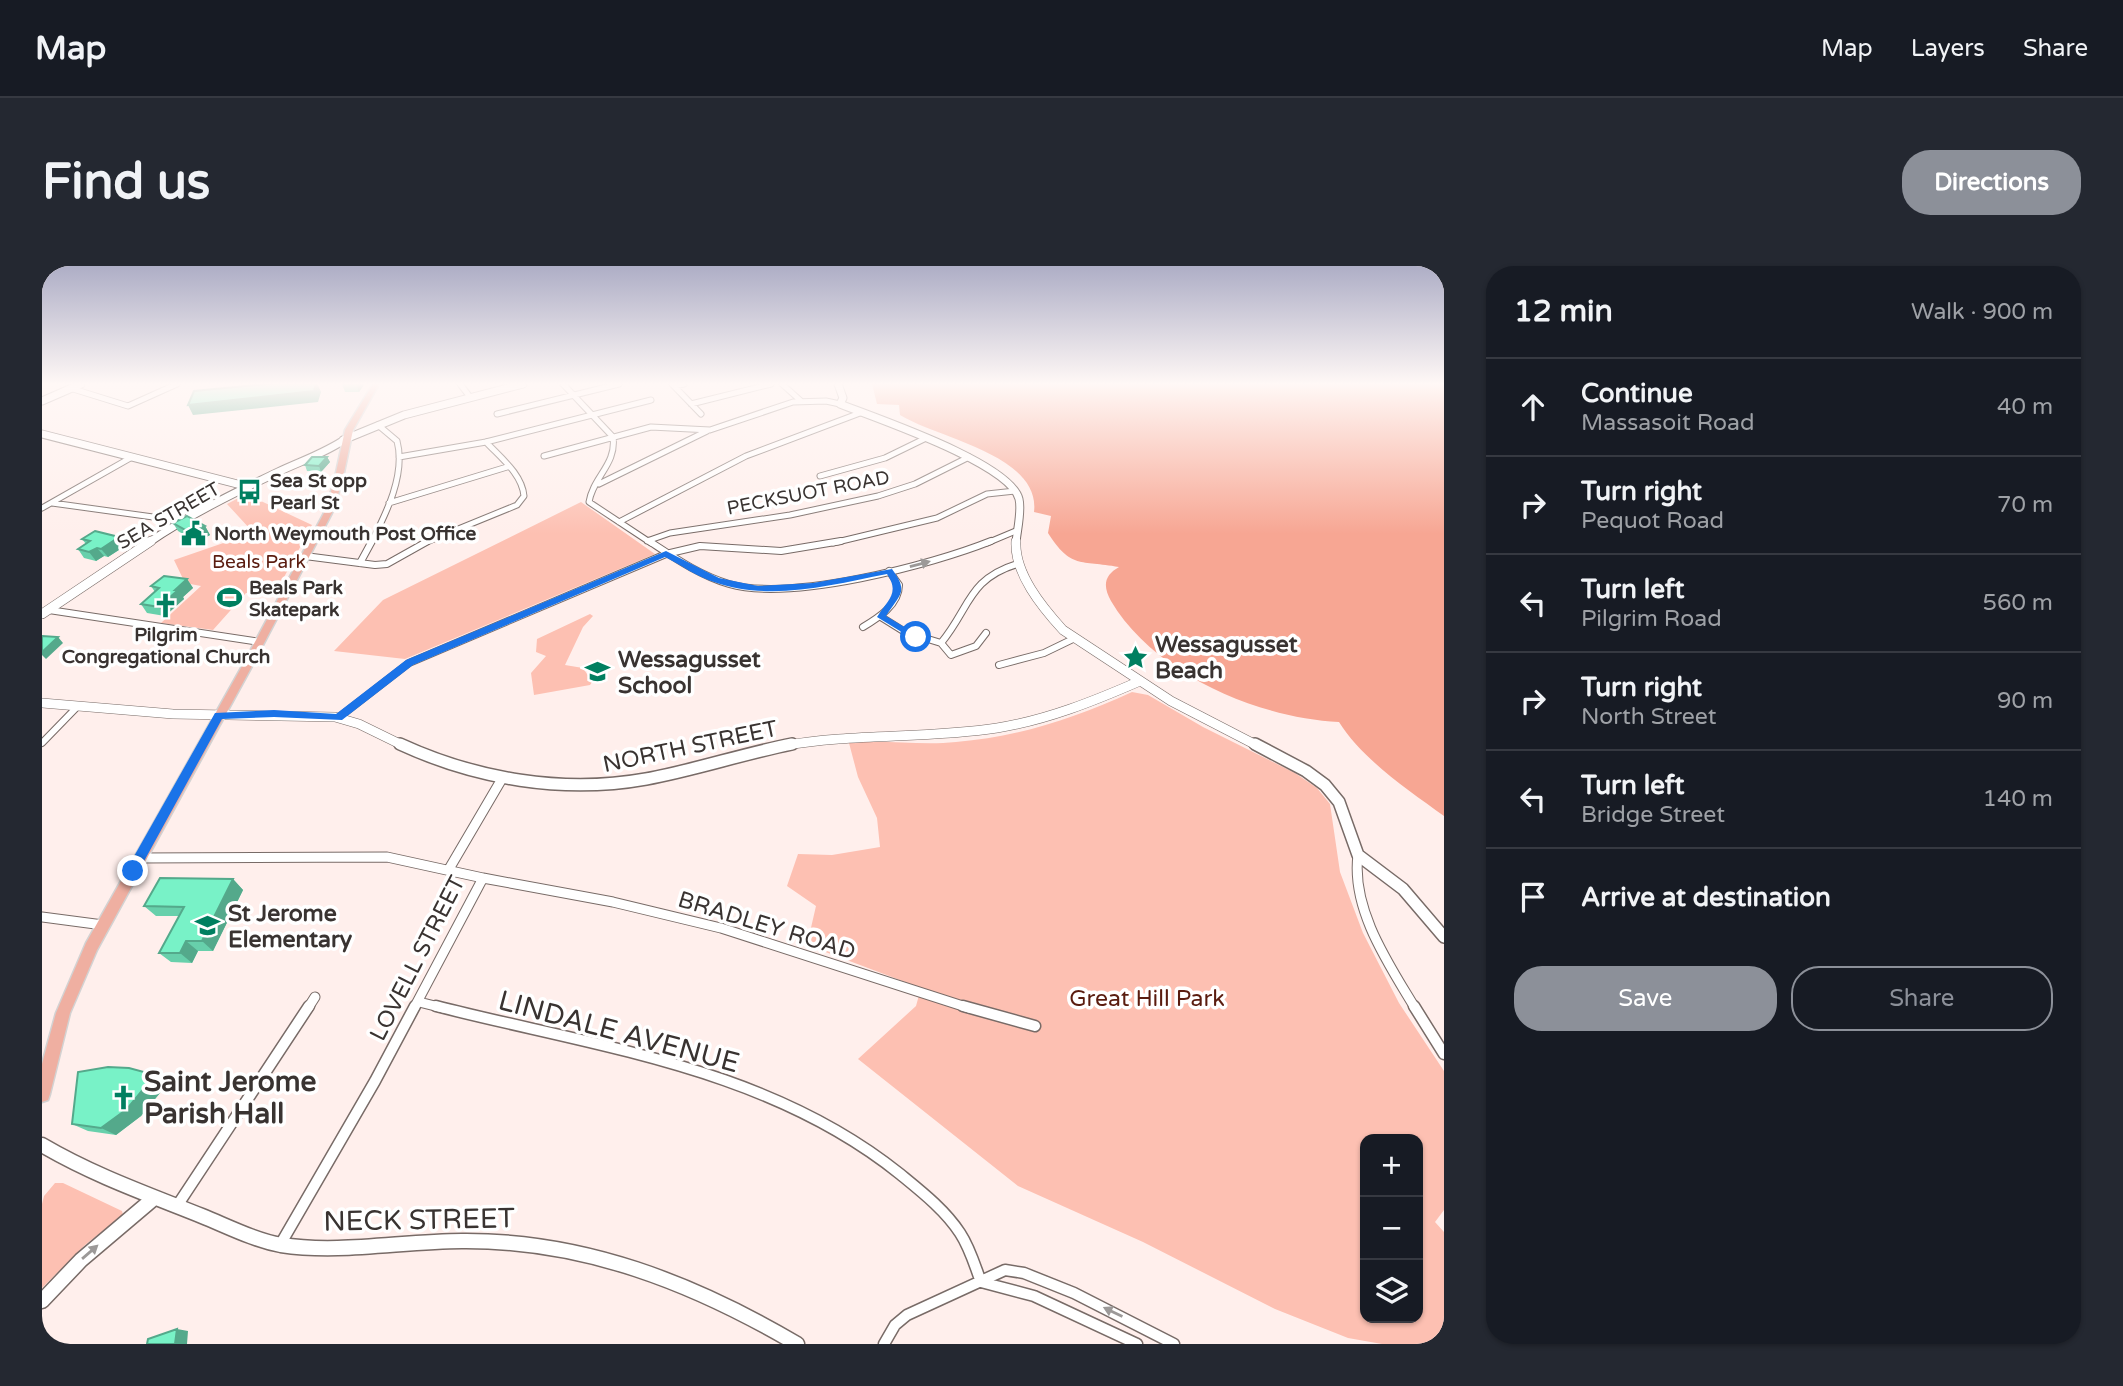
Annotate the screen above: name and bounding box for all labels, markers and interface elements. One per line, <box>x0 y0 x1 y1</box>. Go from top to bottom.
text: Map <box>35 29 106 68</box>
text: Map <box>1821 34 1873 63</box>
text: Layers <box>1911 34 1985 63</box>
text: Share <box>2023 34 2088 63</box>
button: Directions <box>1902 150 2081 215</box>
text: Find us <box>42 153 210 212</box>
text: 12 min <box>1514 293 1613 330</box>
text: Walk · 900 m <box>1911 298 2053 326</box>
text: Continue <box>1581 378 1693 409</box>
icon: ahead <box>1514 388 1552 426</box>
text: 40 m <box>1997 393 2053 421</box>
text: Massasoit Road <box>1581 409 1754 437</box>
street label: PECKSUOT ROAD <box>725 466 891 520</box>
place label: Sea St opp Pearl St <box>270 470 367 514</box>
text: Turn right <box>1581 476 1702 507</box>
street label: SEA STREET <box>113 477 224 554</box>
bus stop icon: Sea St opp Pearl St <box>236 477 264 505</box>
icon: right <box>1514 486 1552 524</box>
text: 70 m <box>1997 491 2053 519</box>
text: Pequot Road <box>1581 507 1724 535</box>
public building icon: North Weymouth Post Office <box>180 519 208 547</box>
place label: North Weymouth Post Office <box>214 523 477 546</box>
park label: Beals Park <box>212 551 306 573</box>
one-way arrow <box>909 558 931 569</box>
text: Turn left <box>1581 574 1684 605</box>
place label: Beals Park Skatepark <box>249 577 344 622</box>
sports icon: Beals Park Skatepark <box>215 584 243 612</box>
icon: left <box>1514 584 1552 622</box>
text: 560 m <box>1983 589 2053 617</box>
church icon: Pilgrim Congregational Church <box>152 592 180 620</box>
text: Pilgrim Road <box>1581 605 1722 633</box>
route start <box>900 621 931 652</box>
place label: Pilgrim Congregational Church <box>62 624 270 669</box>
place label: Wessagusset Beach <box>1155 631 1298 685</box>
place icon: Wessagusset Beach <box>1121 643 1149 671</box>
place label: Wessagusset School <box>618 646 761 700</box>
school or university icon: Wessagusset School <box>584 658 612 686</box>
text: Turn right <box>1581 672 1702 703</box>
icon: right <box>1514 682 1552 720</box>
text: 90 m <box>1997 687 2053 715</box>
text: North Street <box>1581 703 1716 731</box>
street label: NORTH STREET <box>600 715 780 779</box>
text: Turn left <box>1581 770 1684 801</box>
icon: left <box>1514 780 1552 818</box>
text: 140 m <box>1983 785 2053 813</box>
text: Bridge Street <box>1581 801 1725 829</box>
route end <box>117 855 148 886</box>
street label: LOVELL STREET <box>364 871 472 1046</box>
icon: arrive <box>1514 878 1552 916</box>
text: Arrive at destination <box>1581 882 1831 913</box>
street label: BRADLEY ROAD <box>674 886 859 966</box>
place label: St Jerome Elementary <box>228 900 353 954</box>
school or university icon: St Jerome Elementary <box>194 912 222 940</box>
button: Save <box>1514 966 1777 1031</box>
button: Share <box>1791 966 2053 1031</box>
street label: LINDALE AVENUE <box>495 983 743 1080</box>
park label: Great Hill Park <box>1069 985 1225 1013</box>
place label: Saint Jerome Parish Hall <box>144 1065 317 1131</box>
church icon: Saint Jerome Parish Hall <box>110 1083 138 1111</box>
map controls <box>1360 1134 1423 1323</box>
button: + <box>1360 1134 1423 1197</box>
button: − <box>1360 1197 1423 1260</box>
street label: NECK STREET <box>323 1201 515 1239</box>
one-way arrow <box>81 1245 98 1260</box>
button: layers <box>1360 1260 1423 1323</box>
one-way arrow <box>1103 1306 1124 1317</box>

